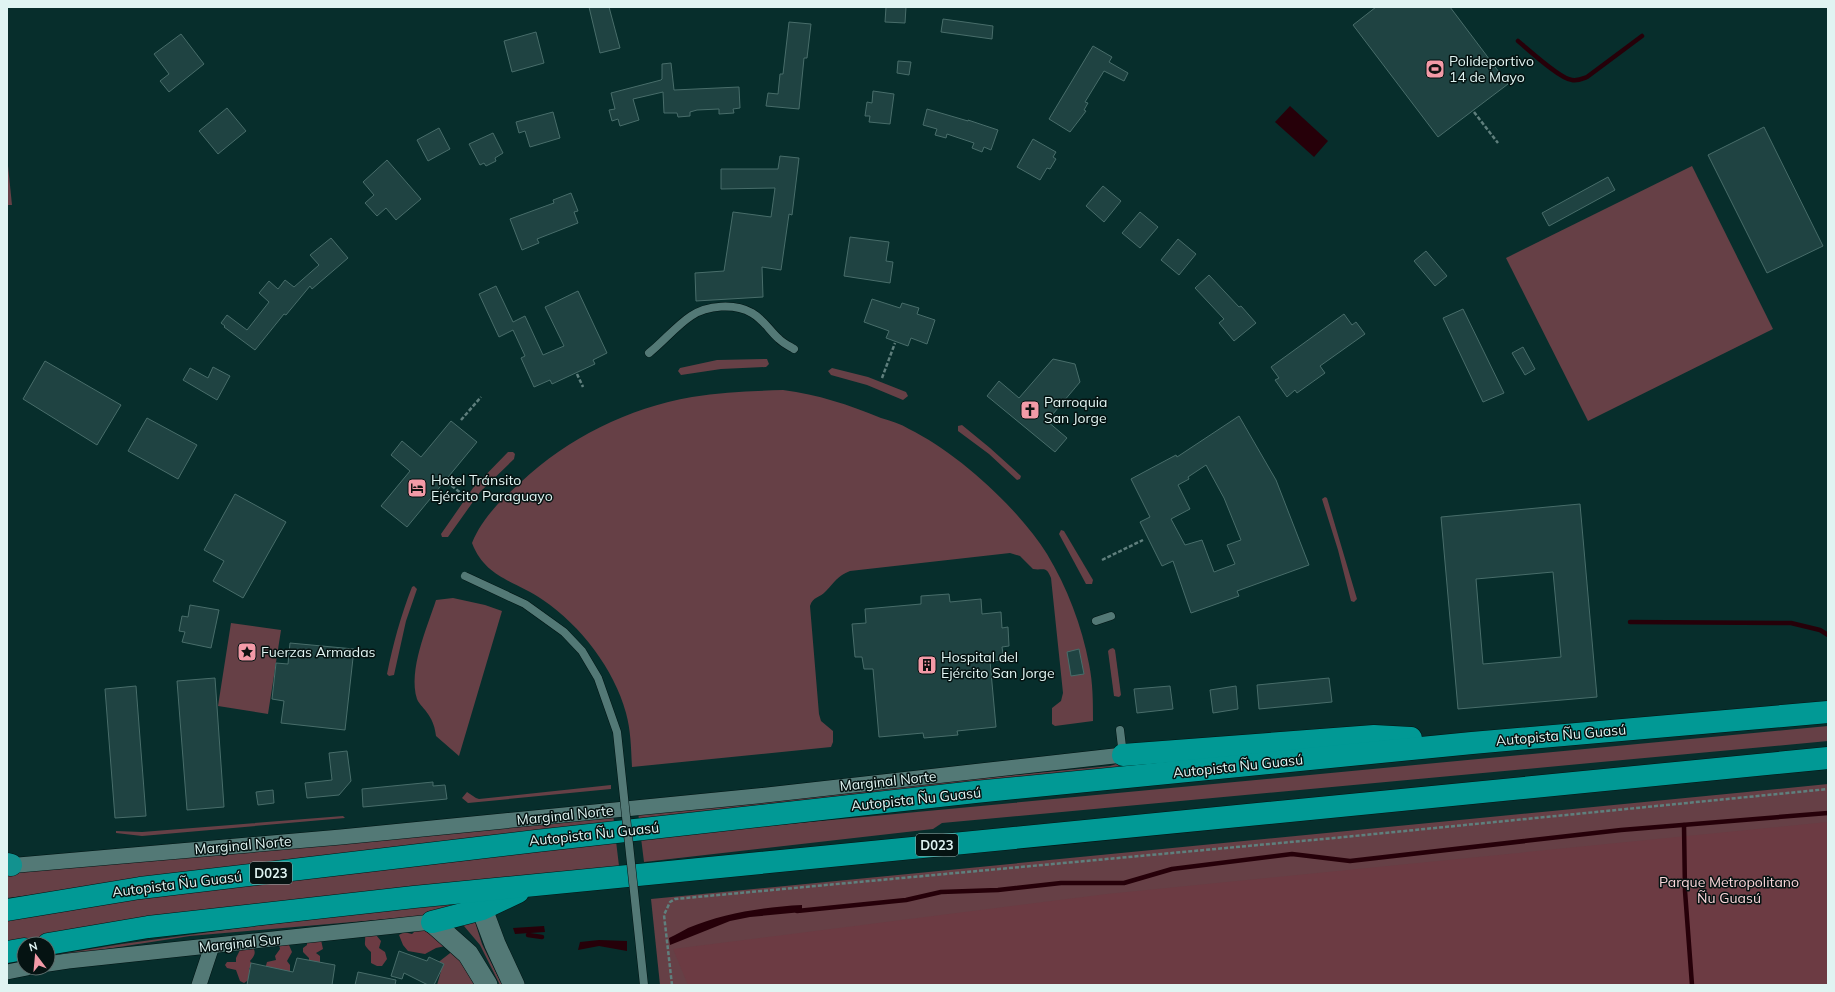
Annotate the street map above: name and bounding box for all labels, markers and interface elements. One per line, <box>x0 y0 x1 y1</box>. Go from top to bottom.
place label: Polideportivo 14 de Mayo <box>1449 52 1534 86</box>
sports icon: Polideportivo 14 de Mayo <box>1424 58 1446 80</box>
place label: Parroquia San Jorge <box>1044 393 1107 427</box>
church icon: Parroquia San Jorge <box>1019 399 1041 421</box>
place label: Hotel Tránsito Ejército Paraguayo <box>431 471 553 505</box>
hotel icon: Hotel Tránsito Ejército Paraguayo <box>406 477 428 499</box>
place icon: Fuerzas Armadas <box>236 641 258 663</box>
place label: Fuerzas Armadas <box>261 643 376 661</box>
place label: Hospital del Ejército San Jorge <box>941 648 1055 682</box>
building icon: Hospital del Ejército San Jorge <box>916 654 938 676</box>
street label: Autopista Ñu Guasú <box>1495 720 1627 750</box>
street label: Autopista Ñu Guasú <box>1172 750 1304 782</box>
street label: Marginal Norte <box>839 767 937 795</box>
street label: Autopista Ñu Guasú <box>850 783 982 815</box>
street label: Marginal Norte <box>516 801 614 829</box>
street label: Autopista Ñu Guasú <box>528 818 660 850</box>
street label: Marginal Norte <box>194 832 292 858</box>
road number: D023 <box>916 834 958 856</box>
road number: D023 <box>250 862 292 884</box>
street label: Autopista Ñu Guasú <box>111 867 243 901</box>
park label: Parque Metropolitano Ñu Guasú <box>1659 873 1799 907</box>
street label: Marginal Sur <box>198 930 283 956</box>
north arrow <box>16 936 56 976</box>
text: N <box>27 939 39 954</box>

